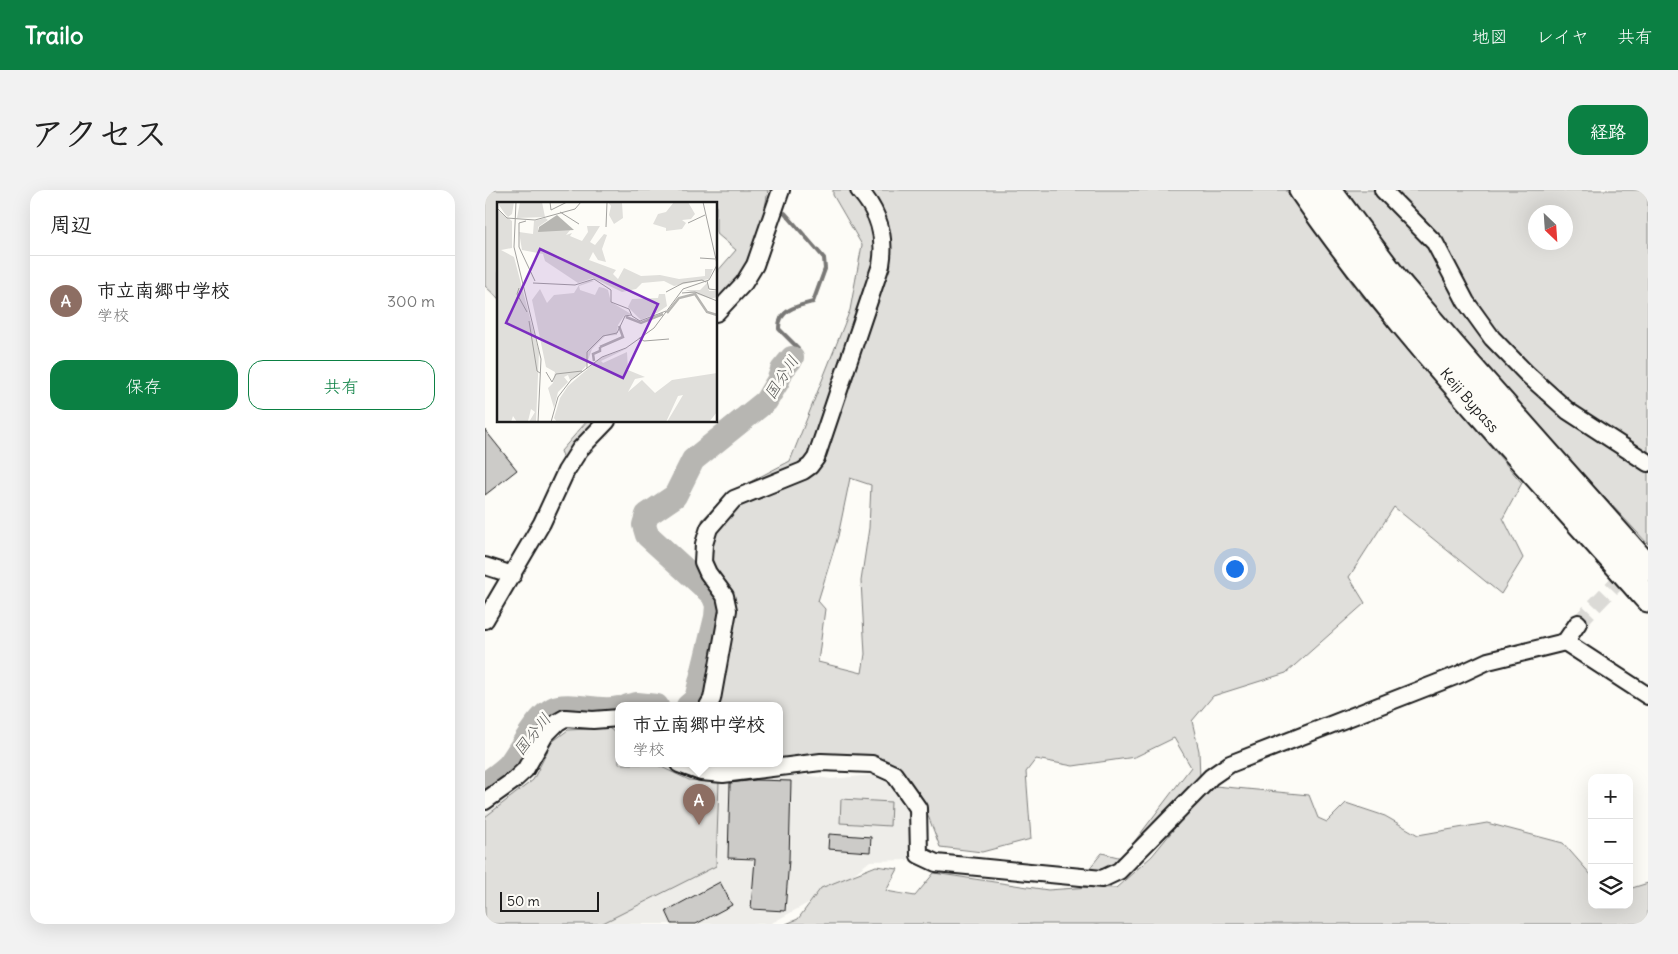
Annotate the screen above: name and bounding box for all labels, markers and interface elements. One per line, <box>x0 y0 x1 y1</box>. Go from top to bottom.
text: Trailo <box>25 20 83 50</box>
text: 地図 <box>1472 25 1508 48</box>
text: レイヤ <box>1536 25 1589 48</box>
text: 共有 <box>1617 25 1653 48</box>
button: 経路 <box>1568 105 1648 155</box>
text: アクセス <box>30 111 168 155</box>
inset map <box>497 202 717 422</box>
north arrow <box>1528 205 1573 250</box>
text: 周辺 <box>50 211 92 238</box>
text: 市立南郷中学校 <box>97 278 230 302</box>
text: A <box>61 291 71 311</box>
text: 300 m <box>387 291 435 311</box>
text: 学校 <box>97 305 129 325</box>
water label: 国分川 <box>760 351 802 403</box>
button: 保存 <box>50 360 238 410</box>
button: 共有 <box>248 360 435 410</box>
street label: Keiji Bypass <box>1436 364 1503 436</box>
your location <box>1222 556 1248 582</box>
popup <box>615 702 783 767</box>
water label: 国分川 <box>509 709 555 759</box>
text: 市立南郷中学校 <box>632 712 766 736</box>
text: 学校 <box>632 739 665 759</box>
map controls <box>1588 774 1633 909</box>
button: + <box>1588 774 1633 819</box>
pin: A <box>683 784 715 825</box>
button: − <box>1588 819 1633 864</box>
button: layers <box>1588 864 1633 909</box>
scale bar <box>500 889 599 912</box>
text: 50 m <box>507 892 540 910</box>

